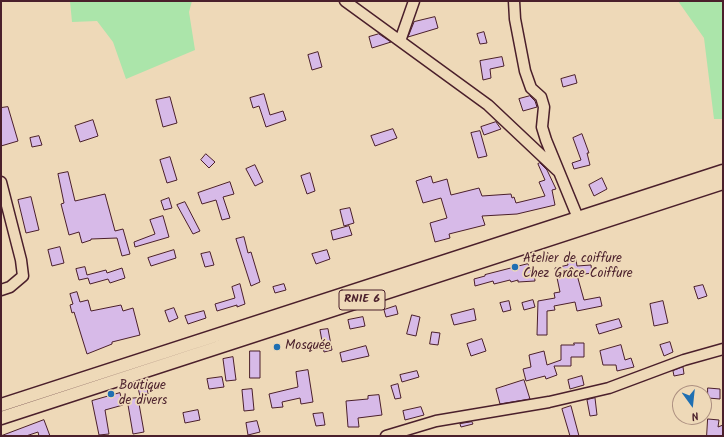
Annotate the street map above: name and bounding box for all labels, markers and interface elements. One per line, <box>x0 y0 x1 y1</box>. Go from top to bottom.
place label: Atelier de coiffure Chez Grâce Coiffure <box>523 252 633 283</box>
marker: Atelier de coiffure Chez Grâce Coiffure <box>510 262 520 272</box>
road number: RNIE 6 <box>339 290 385 310</box>
place label: Mosquée <box>285 339 331 355</box>
marker: Mosquée <box>272 342 282 352</box>
place label: Boutique de divers <box>119 379 167 410</box>
north arrow <box>672 385 712 425</box>
marker: Boutique de divers <box>106 389 116 399</box>
text: N <box>689 406 701 425</box>

